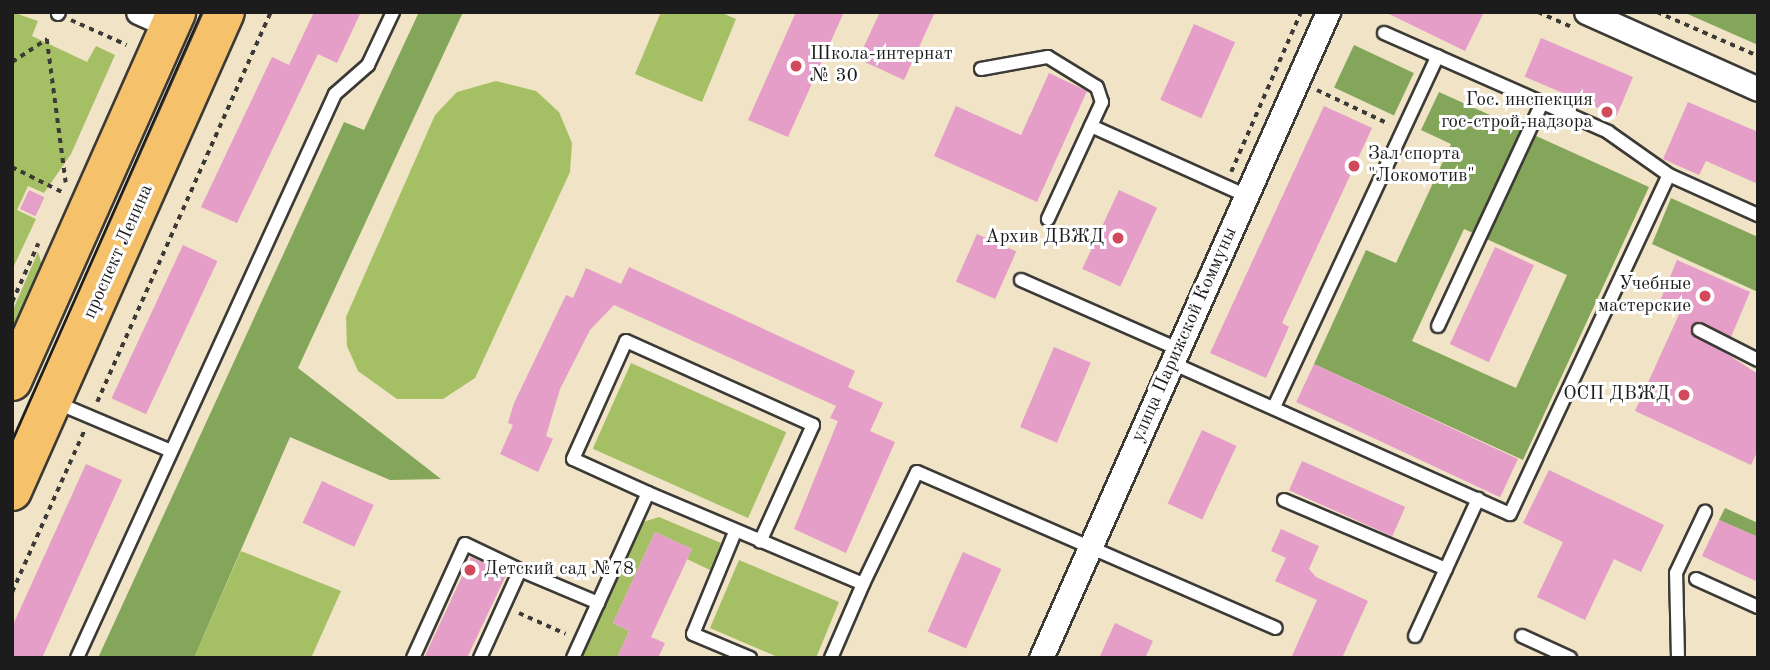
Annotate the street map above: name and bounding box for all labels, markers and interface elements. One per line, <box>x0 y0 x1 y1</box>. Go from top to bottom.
place label: Школа-интернат № 30 <box>810 44 953 88</box>
marker: Школа-интернат № 30 <box>788 58 804 74</box>
place label: Гос. инспекция гос-строй-надзора <box>1441 90 1593 134</box>
marker: Гос. инспекция гос-строй-надзора <box>1599 104 1615 120</box>
place label: Зал спорта "Локомотив" <box>1368 144 1475 188</box>
marker: Зал спорта "Локомотив" <box>1346 158 1362 174</box>
street label: проспект Ленина <box>79 181 159 323</box>
street label: улица Парижской Коммуны <box>1127 224 1243 446</box>
place label: Архив ДВЖД <box>985 227 1104 249</box>
marker: Архив ДВЖД <box>1110 230 1126 246</box>
place label: Учебные мастерские <box>1598 274 1691 318</box>
marker: Учебные мастерские <box>1697 288 1713 304</box>
place label: ОСП ДВЖД <box>1563 384 1670 406</box>
marker: ОСП ДВЖД <box>1676 387 1692 403</box>
place label: Детский сад №78 <box>484 559 634 581</box>
marker: Детский сад №78 <box>462 562 478 578</box>

